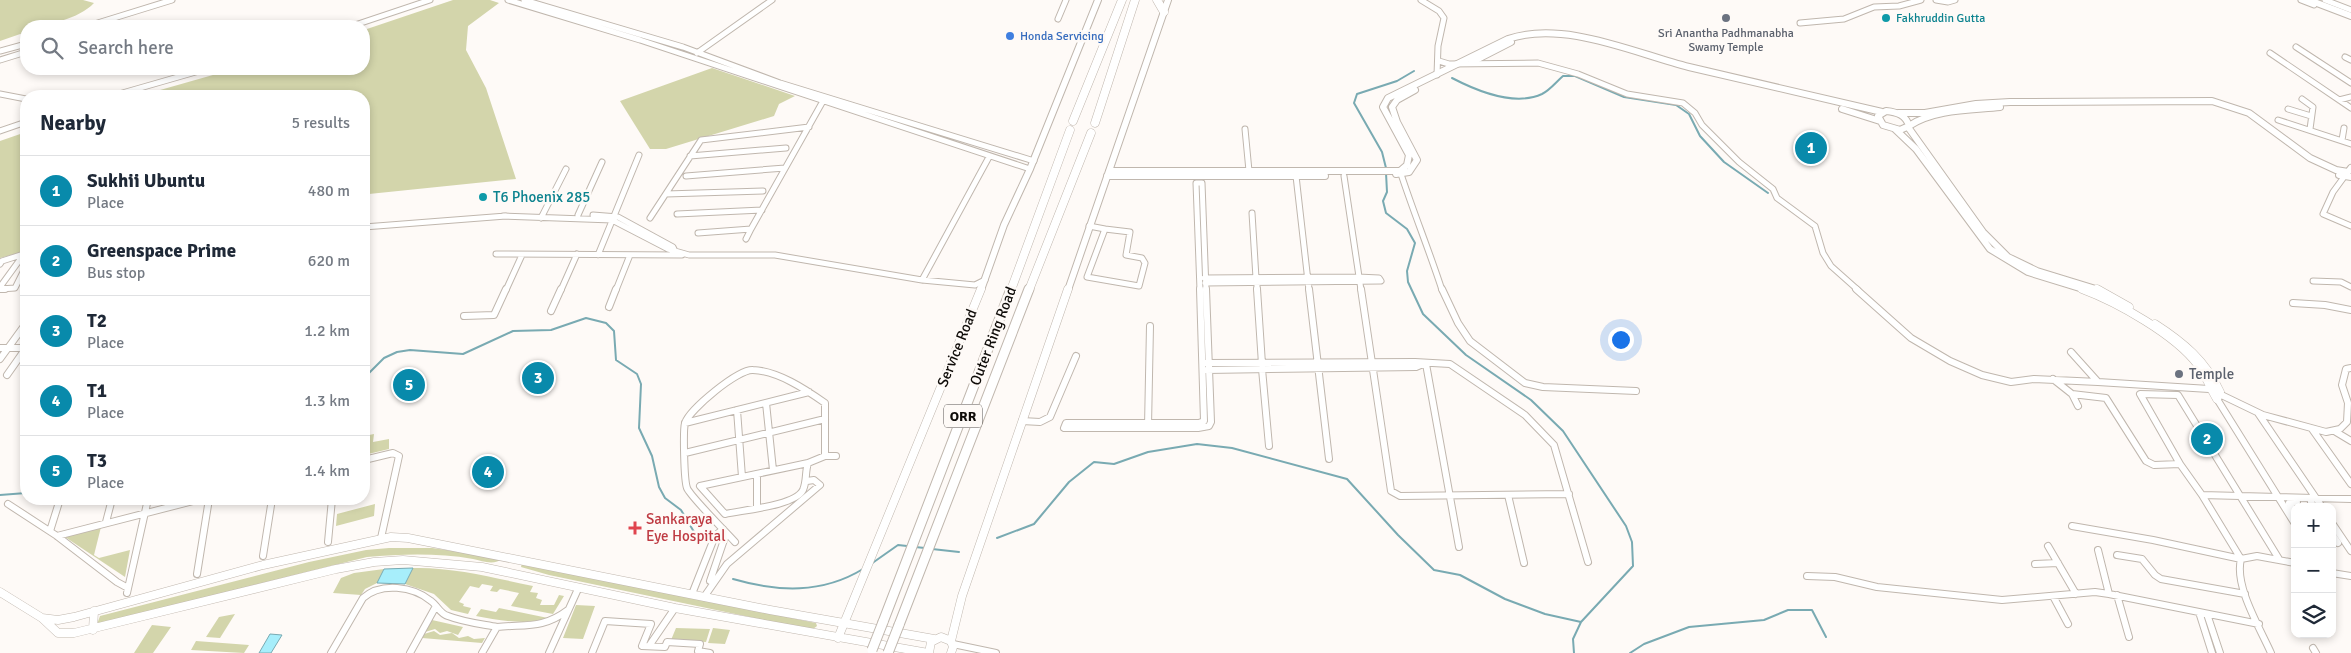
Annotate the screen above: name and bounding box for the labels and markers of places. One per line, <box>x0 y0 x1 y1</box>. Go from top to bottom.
place label: Fakhruddin Gutta <box>1896 11 1985 26</box>
marker: Sri Anantha Padhmanabha Swamy Temple <box>1720 12 1732 24</box>
marker: Fakhruddin Gutta <box>1880 12 1892 24</box>
place label: Sri Anantha Padhmanabha Swamy Temple <box>1658 26 1794 55</box>
place label: Honda Servicing <box>1020 29 1104 44</box>
marker: Honda Servicing <box>1004 30 1016 42</box>
pin: 1 <box>1795 129 1827 167</box>
place label: T6 Phoenix 285 <box>493 188 590 206</box>
marker: T6 Phoenix 285 <box>477 191 489 203</box>
pin: 3 <box>522 359 554 397</box>
place label: Temple <box>2189 365 2234 383</box>
pin: 5 <box>393 366 425 404</box>
marker: Temple <box>2173 368 2185 380</box>
pin: 2 <box>2191 420 2223 458</box>
pin: 4 <box>472 453 504 491</box>
place label: Sankaraya Eye Hospital <box>646 510 726 545</box>
marker: Sankaraya Eye Hospital <box>628 521 642 535</box>

